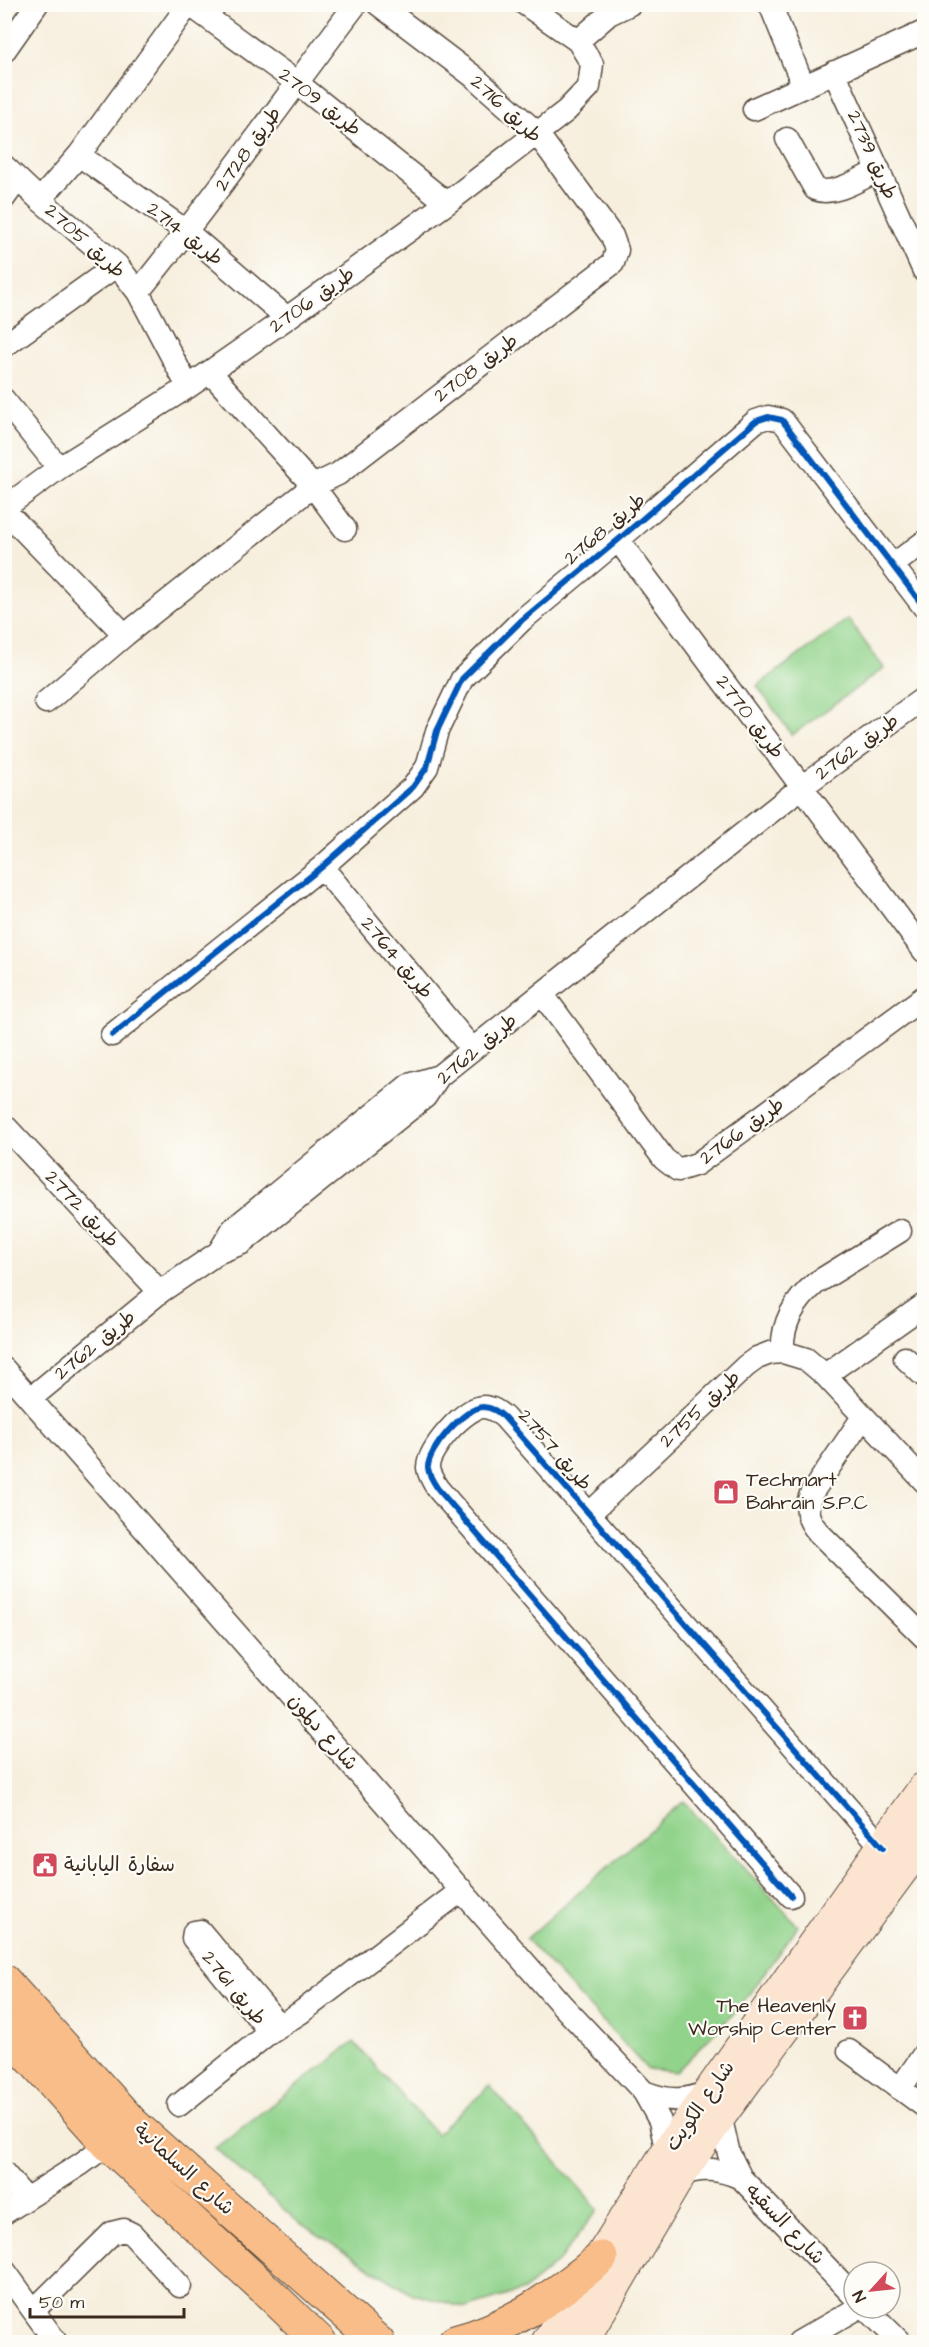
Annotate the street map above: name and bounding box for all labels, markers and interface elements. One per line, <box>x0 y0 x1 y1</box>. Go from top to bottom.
street label: طريق 2709 <box>273 61 367 143</box>
street label: طريق 2716 <box>464 68 548 150</box>
street label: طريق 2728 <box>208 101 288 197</box>
street label: طريق 2739 <box>840 106 904 204</box>
street label: طريق 2714 <box>141 195 229 273</box>
street label: طريق 2705 <box>38 197 132 285</box>
street label: طريق 2706 <box>263 260 361 340</box>
street label: طريق 2708 <box>428 327 524 409</box>
street label: طريق 2768 <box>558 486 652 572</box>
street label: طريق 2770 <box>709 669 791 765</box>
street label: طريق 2762 <box>809 707 905 787</box>
street label: طريق 2764 <box>354 911 440 1005</box>
street label: طريق 2762 <box>431 1007 523 1091</box>
street label: طريق 2766 <box>694 1091 790 1171</box>
street label: طريق 2772 <box>39 1164 125 1254</box>
street label: طريق 2762 <box>48 1303 142 1387</box>
street label: طريق 2755 <box>653 1364 747 1454</box>
street label: طريق 2757 <box>512 1403 598 1497</box>
place label: Techmart Bahrain S.P.C <box>746 1466 868 1517</box>
shop icon: Techmart Bahrain S.P.C <box>711 1477 741 1507</box>
street label: شارع دلمون <box>282 1687 364 1777</box>
public building icon: سفارة اليابانية <box>30 1850 60 1880</box>
place label: سفارة اليابانية <box>64 1851 175 1879</box>
street label: طريق 2761 <box>195 1945 273 2031</box>
place label: The Heavenly Worship Center <box>688 1992 836 2043</box>
church icon: The Heavenly Worship Center <box>840 2003 870 2033</box>
street label: شارع الكويت <box>659 2055 741 2157</box>
street label: شارع السلمانية <box>128 2116 240 2222</box>
street label: شارع السقيه <box>739 2177 831 2271</box>
north arrow <box>842 2260 902 2320</box>
scale bar <box>30 2281 184 2319</box>
text: N <box>847 2287 872 2306</box>
text: 50 m <box>39 2290 84 2315</box>

